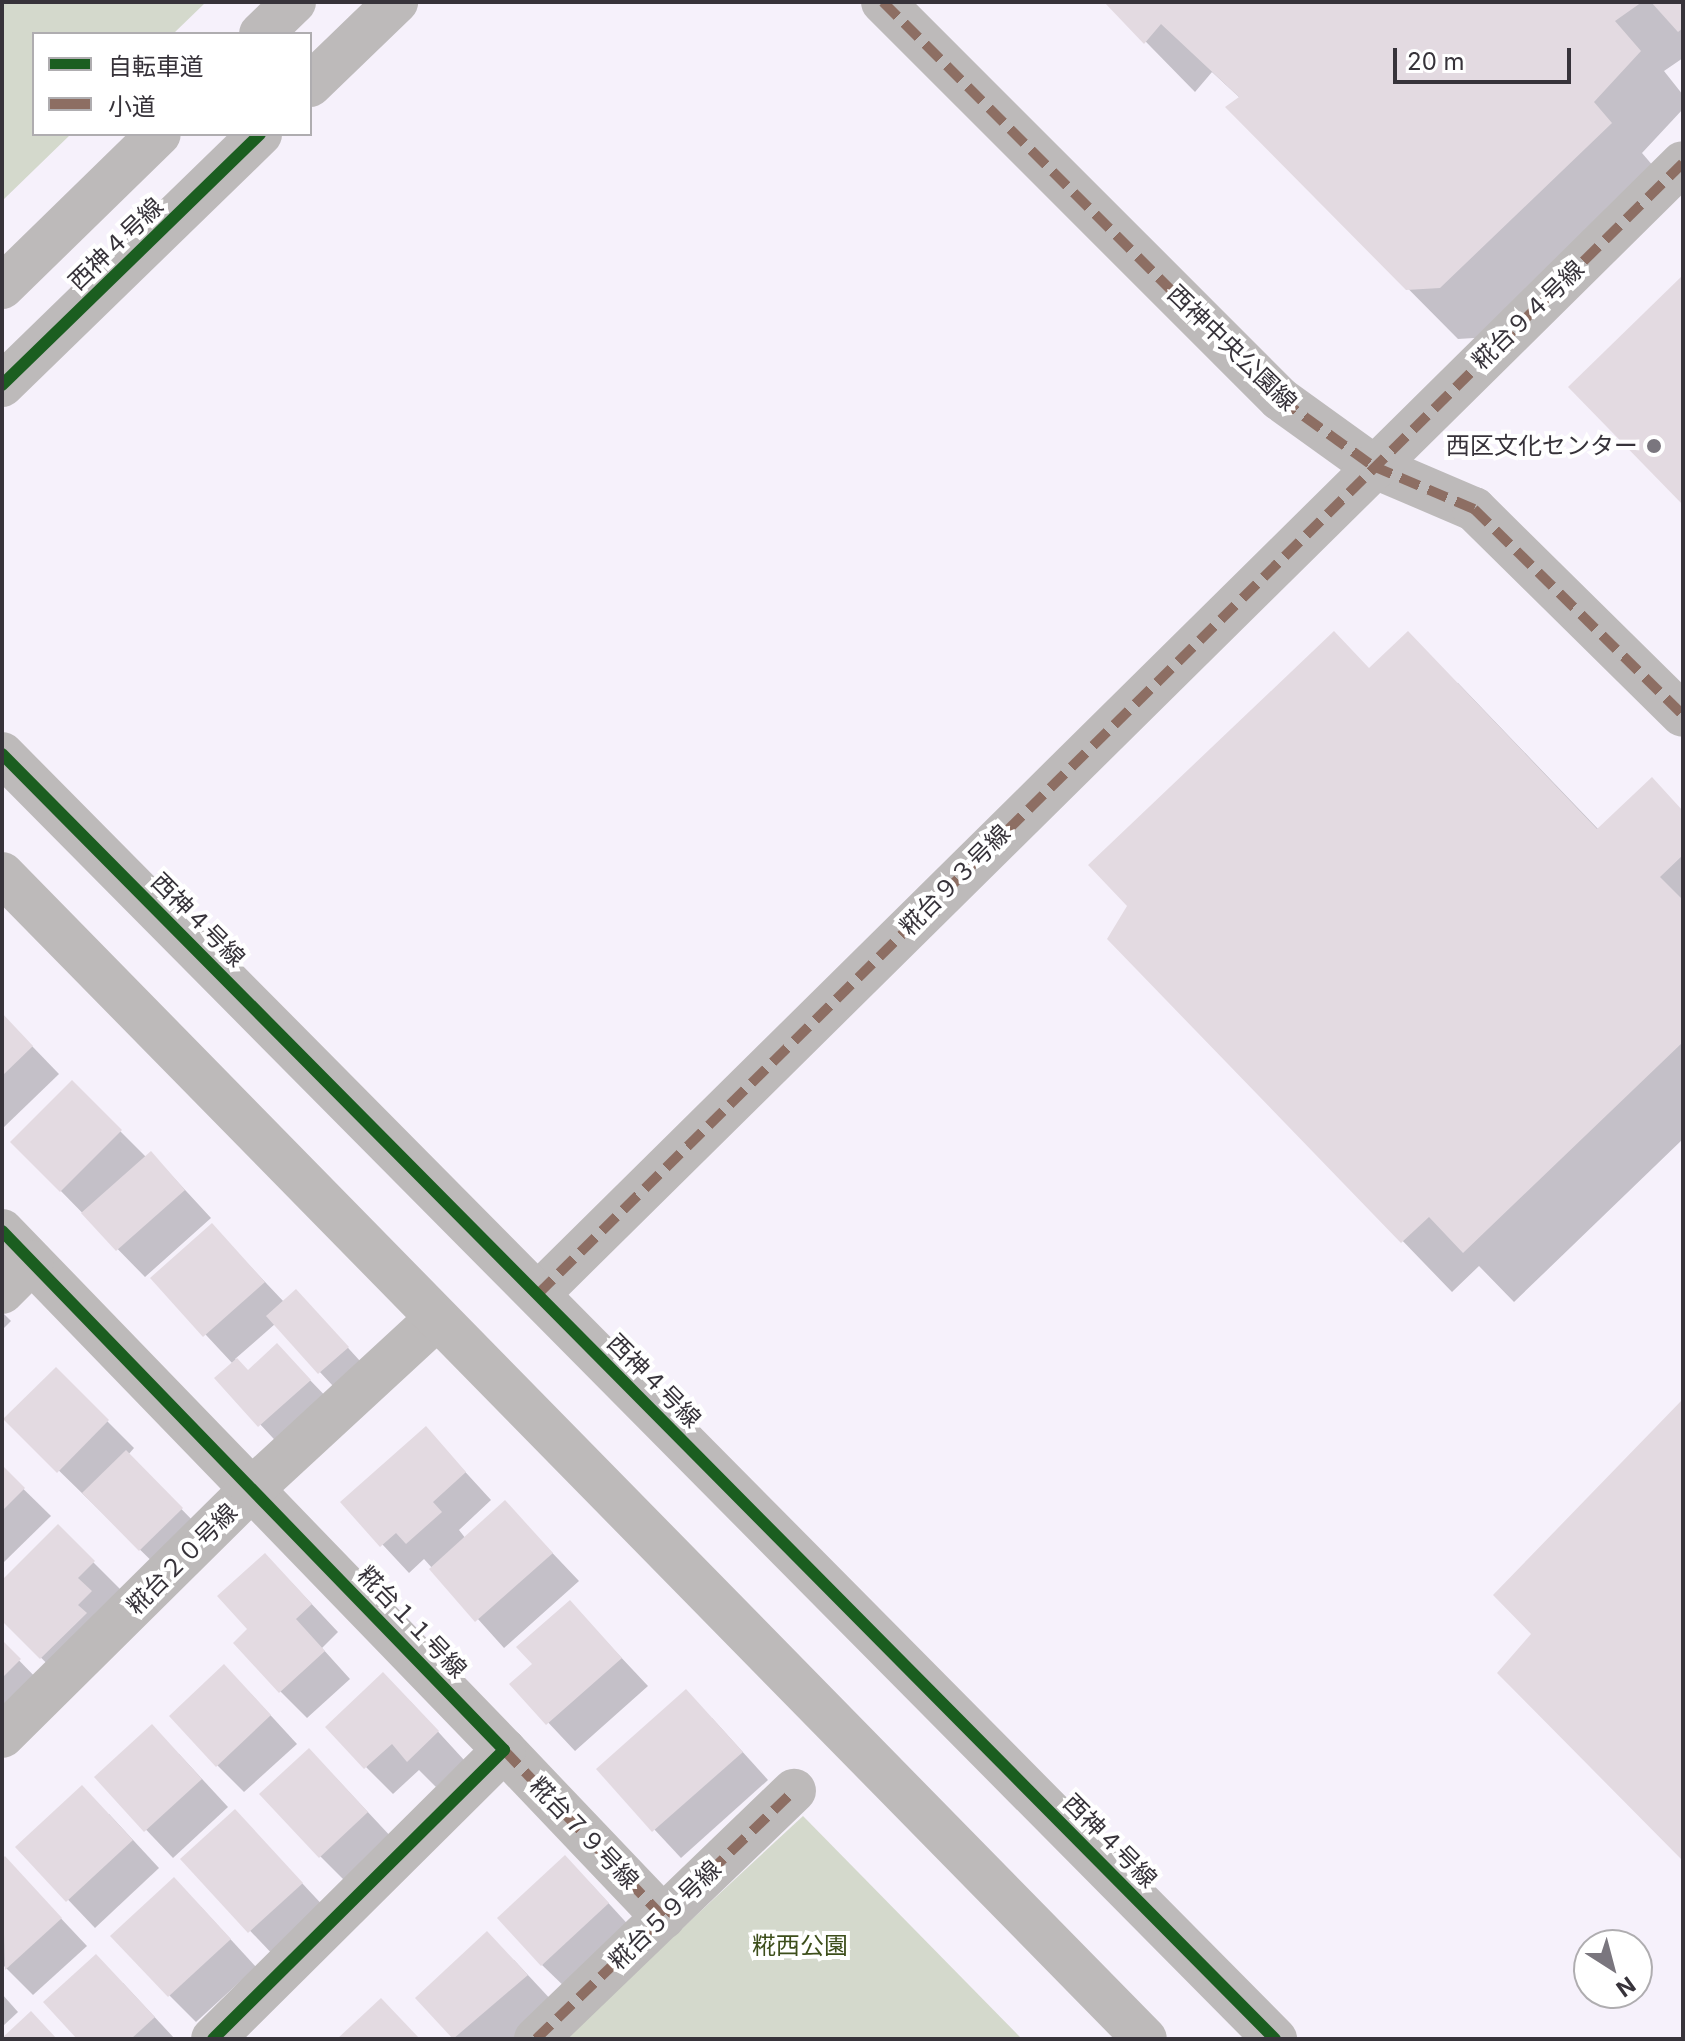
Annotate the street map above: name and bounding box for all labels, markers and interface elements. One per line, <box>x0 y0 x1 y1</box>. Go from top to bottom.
legend <box>32 32 312 136</box>
scale bar <box>1397 32 1575 82</box>
text: 20 m <box>1407 47 1465 76</box>
text: 自転車道 <box>108 52 204 81</box>
text: 小道 <box>108 92 156 121</box>
street label: 西神４号線 <box>63 192 169 296</box>
street label: 糀台９４号線 <box>1466 255 1590 375</box>
street label: 西神中央公園線 <box>1162 279 1302 417</box>
place label: 西区文化センター <box>1446 432 1638 460</box>
marker: 西区文化センター <box>1645 437 1663 455</box>
street label: 糀台９３号線 <box>894 819 1016 941</box>
street label: 西神４号線 <box>145 867 251 973</box>
street label: 西神４号線 <box>601 1328 707 1434</box>
street label: 糀台２０号線 <box>121 1498 243 1620</box>
street label: 糀台１１号線 <box>352 1560 472 1684</box>
street label: 糀台７９号線 <box>524 1771 644 1895</box>
street label: 西神４号線 <box>1057 1788 1163 1894</box>
street label: 糀台５９号線 <box>603 1855 727 1975</box>
north arrow <box>1573 1929 1653 2009</box>
park label: 糀西公園 <box>752 1932 848 1960</box>
text: N <box>1612 1971 1640 2002</box>

